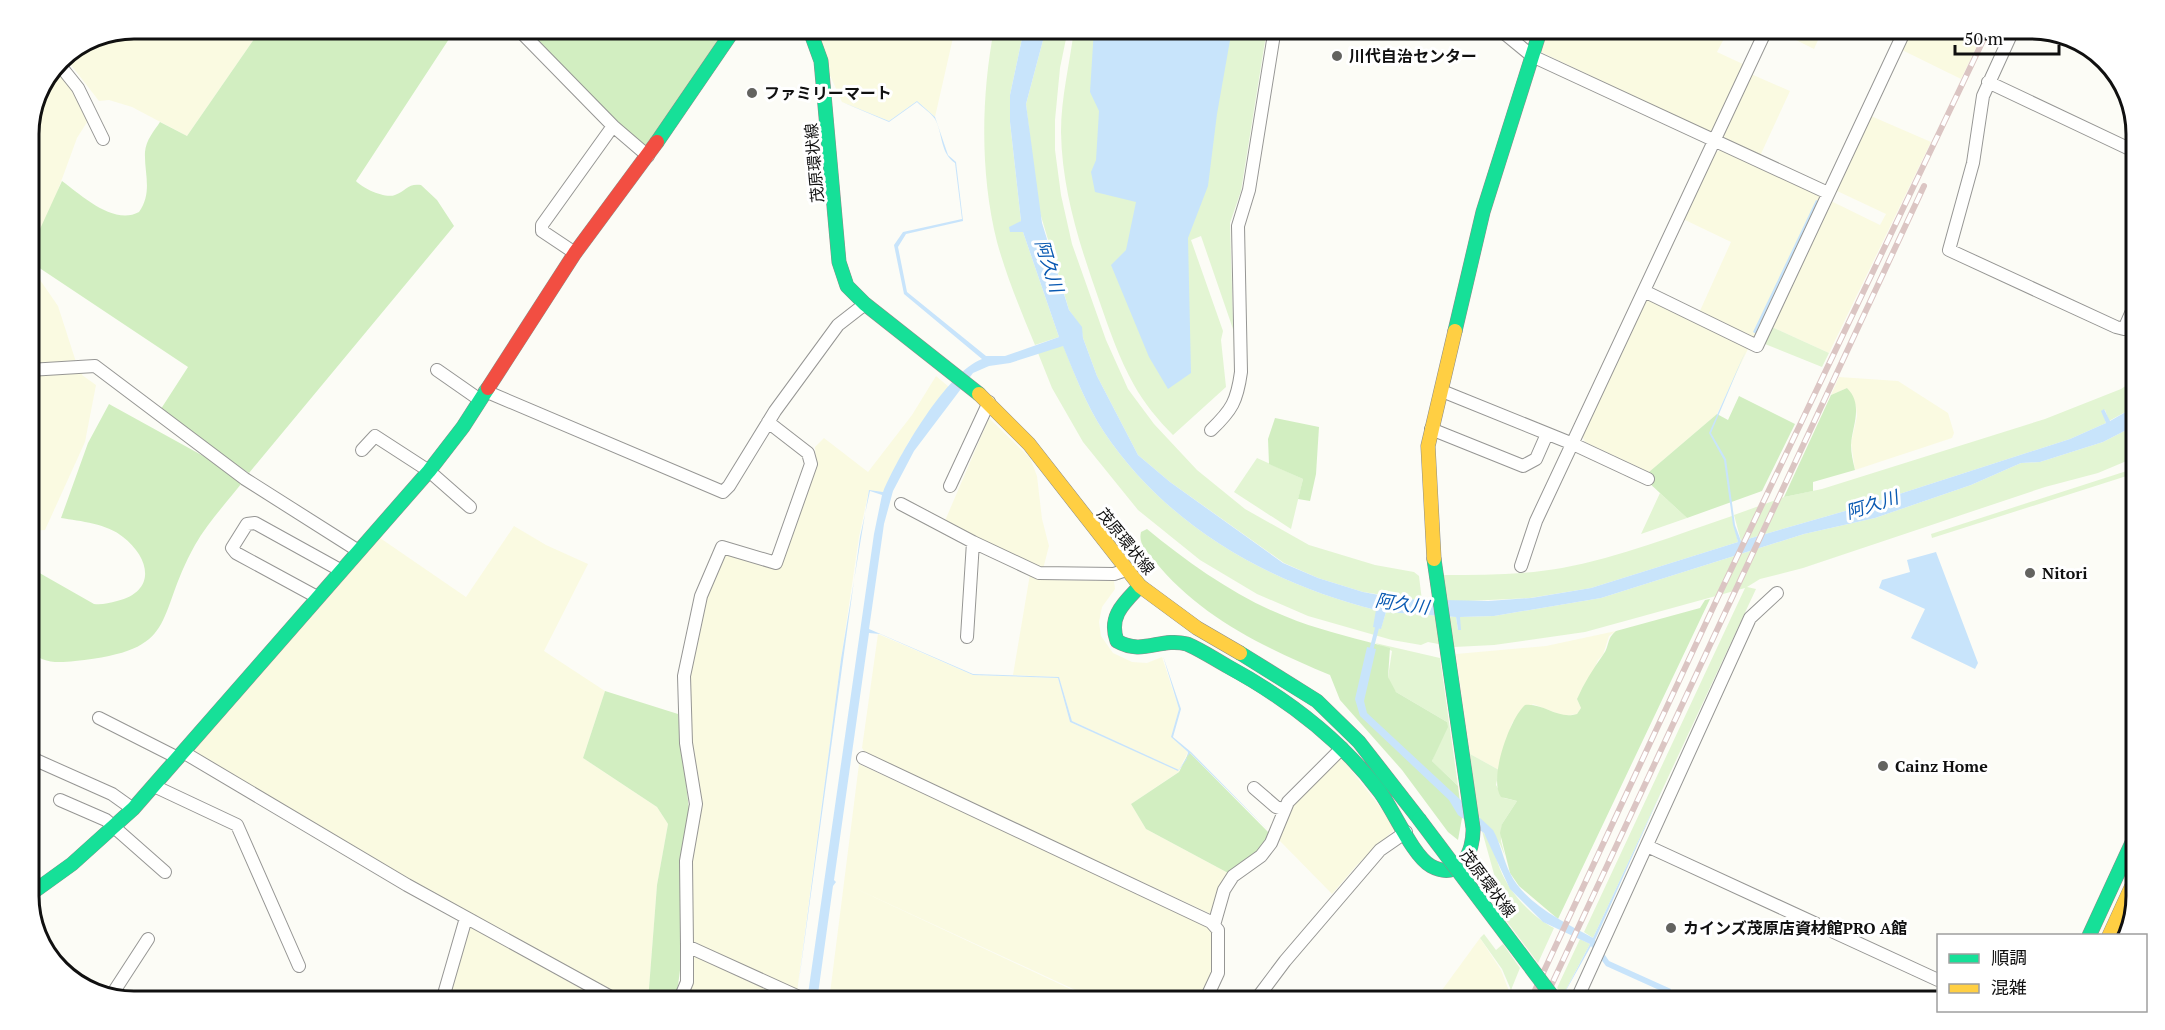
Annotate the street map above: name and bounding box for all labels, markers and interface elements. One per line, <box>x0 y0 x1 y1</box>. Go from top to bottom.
scale bar <box>1955 18 2058 56</box>
text: 50 m <box>1964 26 2004 50</box>
place label: 川代自治センター <box>1349 45 1477 67</box>
marker: 川代自治センター <box>1330 49 1344 63</box>
place label: ファミリーマート <box>764 82 892 104</box>
marker: ファミリーマート <box>745 86 759 100</box>
street label: 茂原環状線 <box>800 122 828 204</box>
water label: 阿久川 <box>1031 236 1070 297</box>
water label: 阿久川 <box>1842 484 1903 524</box>
street label: 茂原環状線 <box>1092 503 1160 579</box>
place label: Nitori <box>2042 562 2088 584</box>
marker: Nitori <box>2023 566 2037 580</box>
water label: 阿久川 <box>1374 587 1433 619</box>
place label: Cainz Home <box>1895 755 1988 777</box>
marker: Cainz Home <box>1876 759 1890 773</box>
street label: 茂原環状線 <box>1455 844 1521 922</box>
place label: カインズ茂原店資材館PRO A館 <box>1683 917 1907 939</box>
marker: カインズ茂原店資材館PRO A館 <box>1664 921 1678 935</box>
legend <box>1937 934 2147 1012</box>
text: 順調 <box>1991 945 2027 969</box>
text: 混雑 <box>1991 975 2027 999</box>

